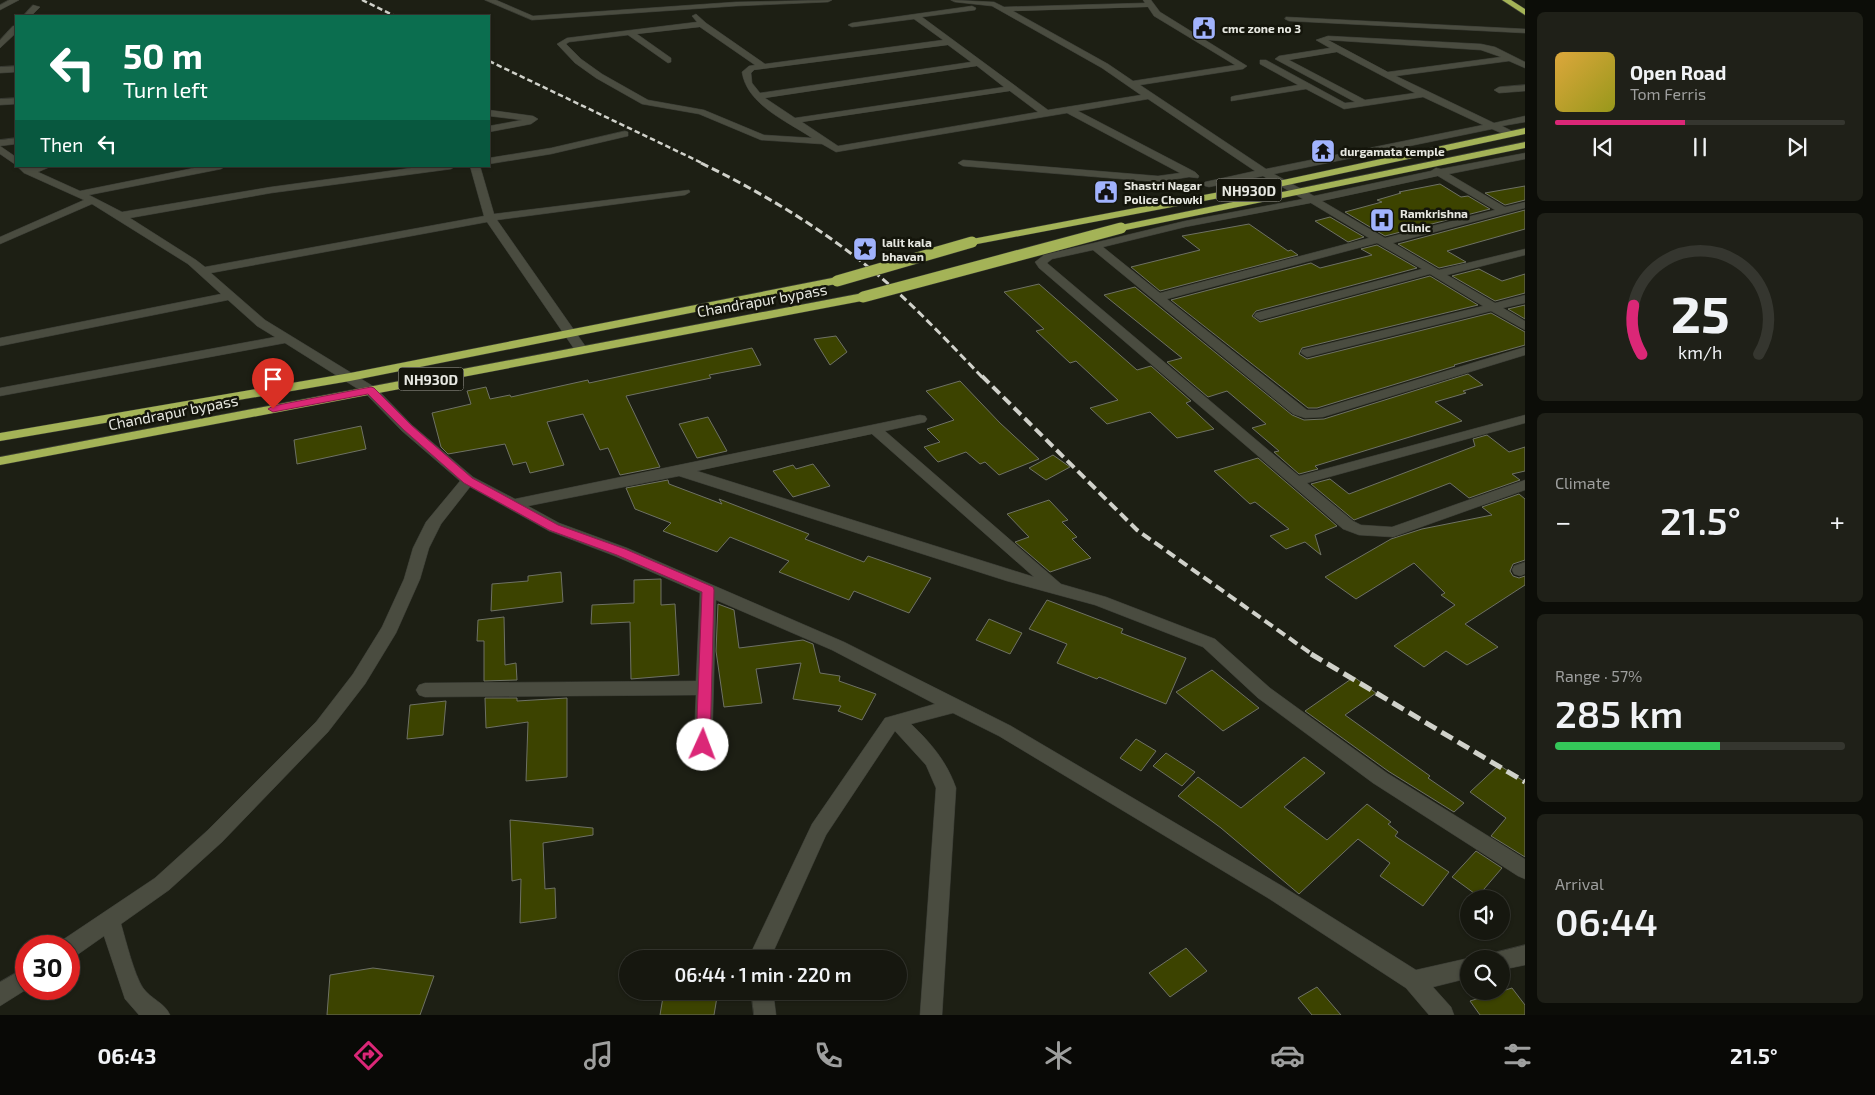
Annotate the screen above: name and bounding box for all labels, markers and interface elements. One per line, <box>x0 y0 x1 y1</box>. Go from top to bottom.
public building icon: cmc zone no 3 <box>1191 15 1217 41</box>
place label: cmc zone no 3 <box>1222 21 1301 35</box>
text: 50 m <box>123 34 203 76</box>
icon: left <box>40 35 105 100</box>
text: Open Road <box>1630 61 1726 84</box>
text: Turn left <box>123 76 208 102</box>
text: Tom Ferris <box>1630 84 1706 103</box>
icon: left <box>93 130 121 158</box>
text: Then <box>40 133 83 156</box>
icon: previous <box>1589 133 1617 161</box>
icon: pause <box>1686 133 1714 161</box>
icon: next <box>1783 133 1811 161</box>
temple icon: durgamata temple <box>1310 138 1336 164</box>
place label: durgamata temple <box>1340 144 1445 158</box>
place label: Shastri Nagar Police Chowki <box>1124 178 1203 206</box>
road number: NH930D <box>1216 178 1282 202</box>
public building icon: Shastri Nagar Police Chowki <box>1093 179 1119 205</box>
place label: Ramkrishna Clinic <box>1400 206 1468 234</box>
hospital icon: Ramkrishna Clinic <box>1369 207 1395 233</box>
place label: lalit kala bhavan <box>882 235 932 263</box>
place icon: lalit kala bhavan <box>852 236 878 262</box>
street label: Chandrapur bypass <box>695 280 829 320</box>
text: 25 <box>1671 281 1729 343</box>
text: km/h <box>1678 341 1722 363</box>
pin <box>252 358 294 409</box>
icon: arrive <box>259 365 287 393</box>
road number: NH930D <box>398 368 464 390</box>
street label: Chandrapur bypass <box>107 391 239 433</box>
text: Climate <box>1555 473 1610 492</box>
text: 21.5° <box>1660 497 1741 543</box>
text: − <box>1555 504 1571 538</box>
text: + <box>1830 504 1845 538</box>
text: Range · 57% <box>1555 666 1642 685</box>
text: 285 km <box>1555 690 1683 736</box>
position arrow <box>676 718 728 770</box>
text: Arrival <box>1555 874 1604 893</box>
map controls <box>1460 890 1510 1000</box>
button: sound <box>1460 890 1510 940</box>
text: 06:44 <box>1555 898 1658 944</box>
speed limit sign: 30 <box>15 935 80 1000</box>
button: search <box>1460 950 1510 1000</box>
text: 06:44 · 1 min · 220 m <box>675 963 851 986</box>
icon: directions <box>351 1038 386 1073</box>
icon: music <box>581 1038 616 1073</box>
icon: phone <box>811 1038 846 1073</box>
icon: climate <box>1041 1038 1076 1073</box>
icon: car <box>1270 1038 1305 1073</box>
icon: filters <box>1500 1038 1535 1073</box>
text: 06:43 <box>97 1042 156 1068</box>
text: 21.5° <box>1730 1042 1777 1068</box>

